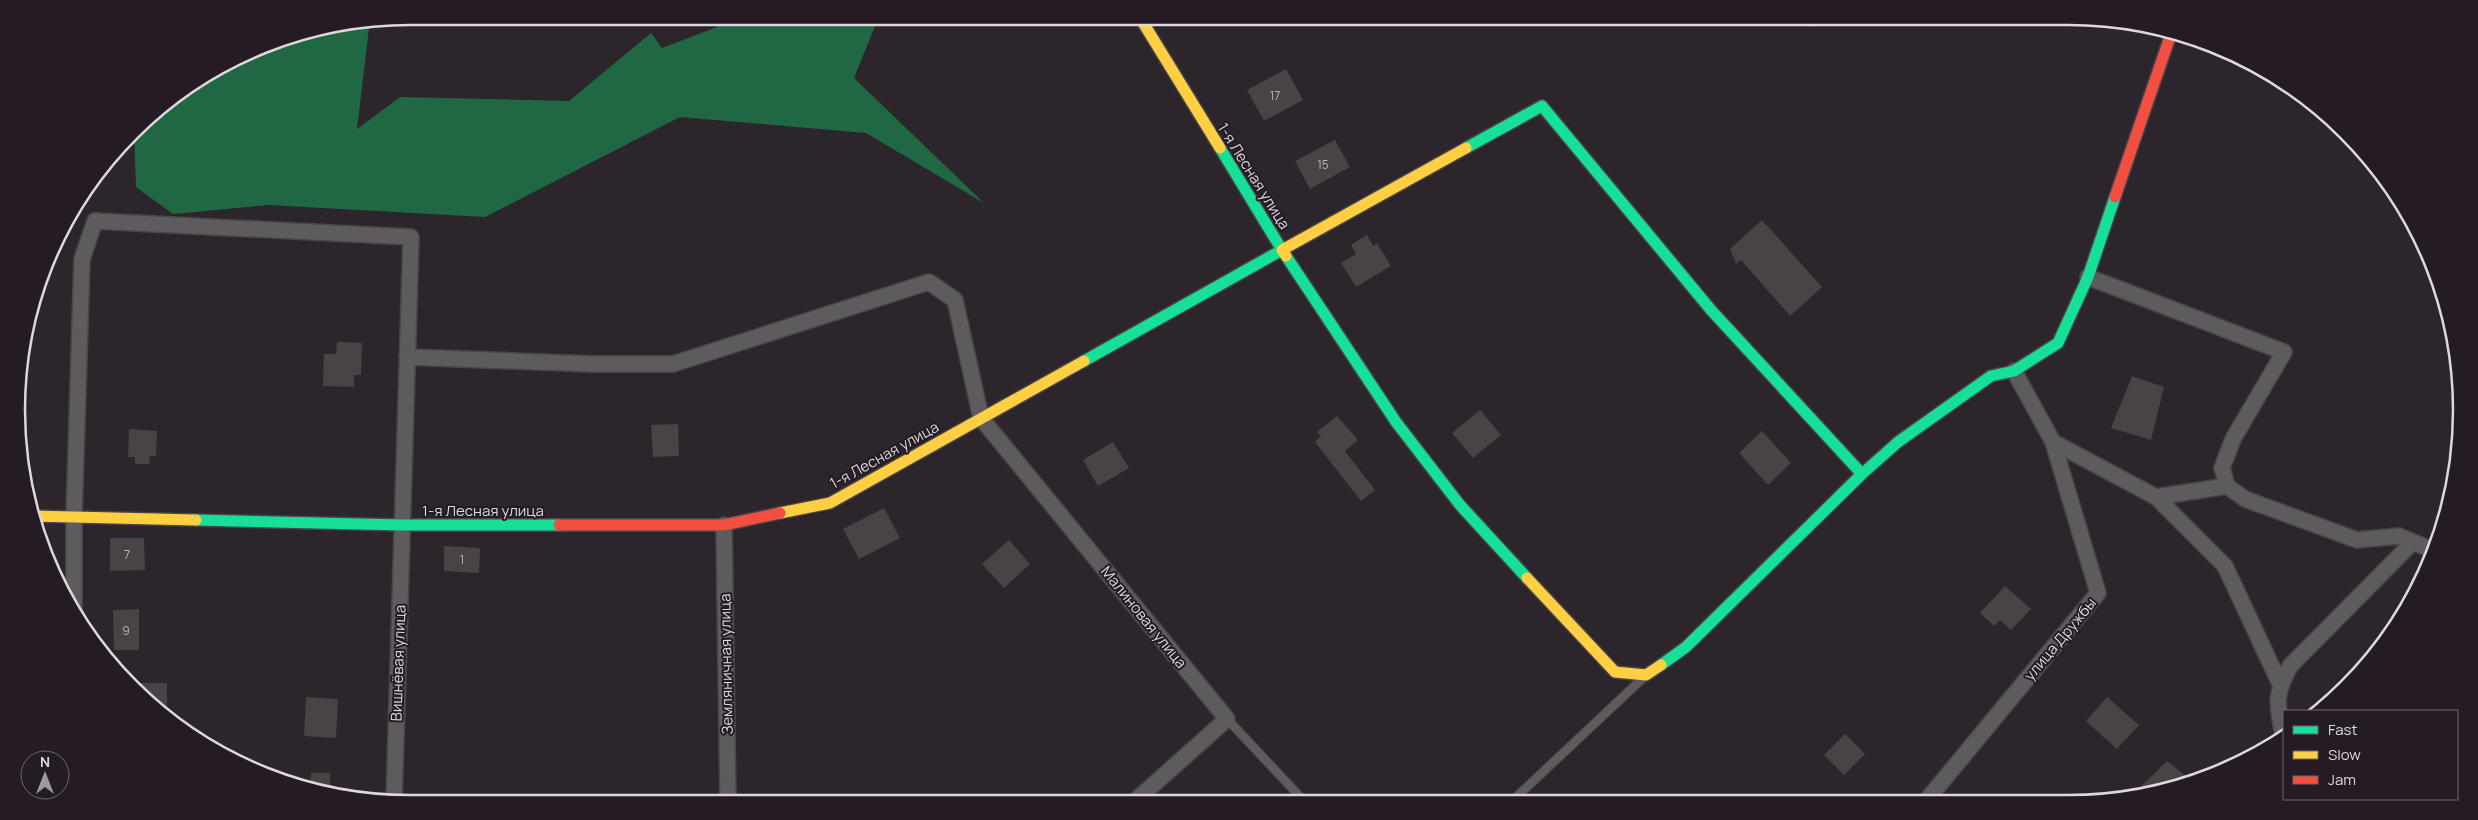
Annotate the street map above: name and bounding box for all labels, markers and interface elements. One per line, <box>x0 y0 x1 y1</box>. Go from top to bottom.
house number: 17 <box>1270 87 1280 104</box>
street label: 1-я Лесная улица <box>1213 119 1295 233</box>
house number: 15 <box>1317 156 1329 173</box>
street label: 1-я Лесная улица <box>826 416 942 494</box>
street label: 1-я Лесная улица <box>422 500 544 521</box>
house number: 7 <box>124 546 130 563</box>
house number: 1 <box>460 551 464 568</box>
street label: Малиновая улица <box>1096 561 1192 673</box>
street label: Земляничная улица <box>714 593 738 735</box>
street label: улица Дружбы <box>2019 593 2101 685</box>
street label: Вишнёвая улица <box>385 604 411 722</box>
house number: 9 <box>122 622 130 639</box>
legend <box>2283 710 2458 800</box>
text: Fast <box>2328 719 2357 740</box>
text: Slow <box>2328 744 2361 765</box>
north arrow <box>20 750 70 800</box>
text: N <box>40 752 50 771</box>
text: Jam <box>2328 769 2356 790</box>

